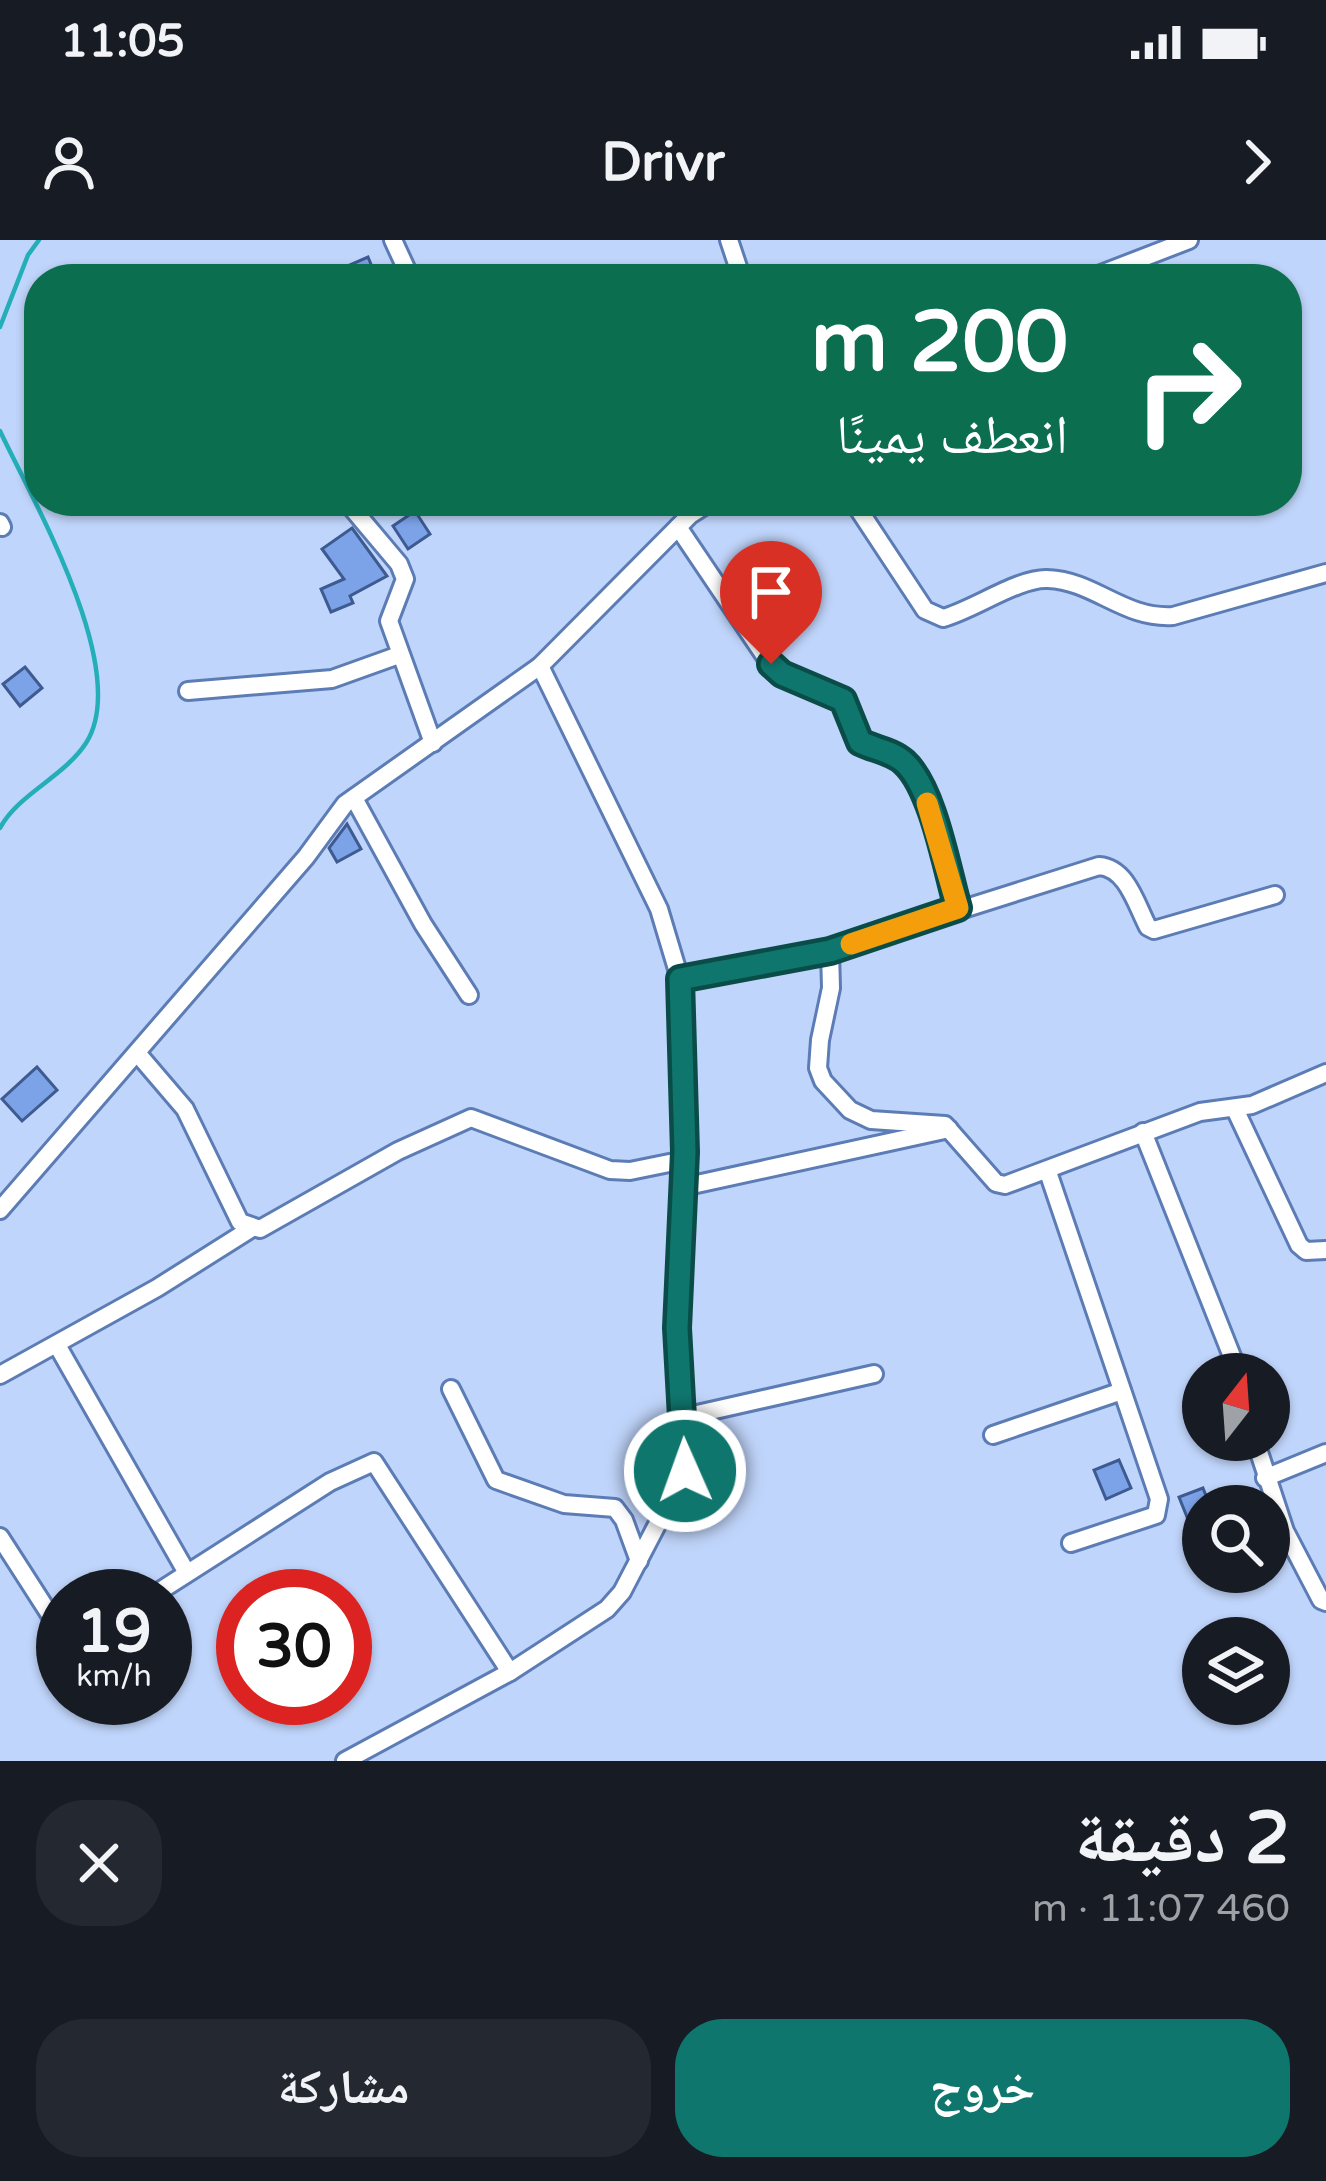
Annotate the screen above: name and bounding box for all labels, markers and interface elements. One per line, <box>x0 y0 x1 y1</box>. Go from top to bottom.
text: 11:05 <box>60 15 185 69</box>
icon: person <box>36 129 102 195</box>
icon: forward <box>1224 129 1290 195</box>
text: Drivr <box>601 130 725 195</box>
text: 200 m <box>811 293 1068 394</box>
icon: right <box>1110 312 1266 468</box>
text: انعطف يمينًا <box>836 403 1068 468</box>
pin <box>720 541 822 664</box>
icon: arrive <box>738 559 804 625</box>
north arrow <box>1182 1353 1290 1461</box>
map controls <box>1182 1353 1290 1725</box>
position arrow <box>622 1408 748 1534</box>
button: search <box>1182 1485 1290 1593</box>
speed limit sign: 30 <box>216 1569 372 1725</box>
text: 19 <box>76 1596 152 1668</box>
button: layers <box>1182 1617 1290 1725</box>
text: km/h <box>76 1658 152 1695</box>
text: 2 دقيقة <box>1075 1796 1290 1883</box>
button: close <box>36 1800 162 1926</box>
text: 460 m · 11:07 <box>1032 1885 1290 1932</box>
button: مشاركة <box>36 2019 651 2157</box>
button: خروج <box>675 2019 1290 2157</box>

